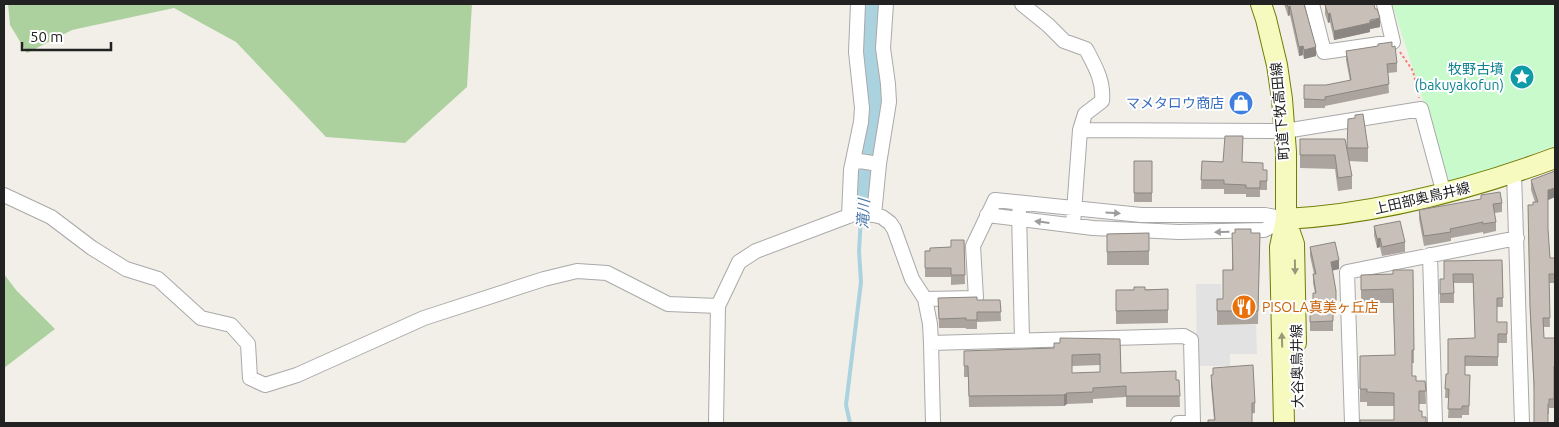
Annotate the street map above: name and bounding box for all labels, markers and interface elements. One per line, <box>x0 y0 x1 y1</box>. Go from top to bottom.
scale bar <box>22 20 111 52</box>
text: 50 m <box>30 28 63 45</box>
street label: 町道下牧高田線 <box>1268 61 1292 161</box>
place label: 牧野古墳 (bakuyakofun) <box>1415 61 1504 93</box>
place icon: 牧野古墳 (bakuyakofun) <box>1509 64 1535 90</box>
shop icon: マメタロウ商店 <box>1228 90 1254 116</box>
place label: マメタロウ商店 <box>1126 95 1224 111</box>
street label: 上田部奥鳥井線 <box>1372 179 1472 217</box>
water label: 滝川 <box>854 197 872 229</box>
one-way arrow <box>1105 210 1121 218</box>
one-way arrow <box>1034 218 1050 226</box>
one-way arrow <box>1214 228 1230 236</box>
one-way arrow <box>1291 259 1299 275</box>
restaurant icon: PISOLA真美ヶ丘店 <box>1231 294 1257 320</box>
place label: PISOLA真美ヶ丘店 <box>1262 299 1379 315</box>
street label: 大谷奥鳥井線 <box>1288 324 1306 408</box>
one-way arrow <box>1278 331 1286 347</box>

